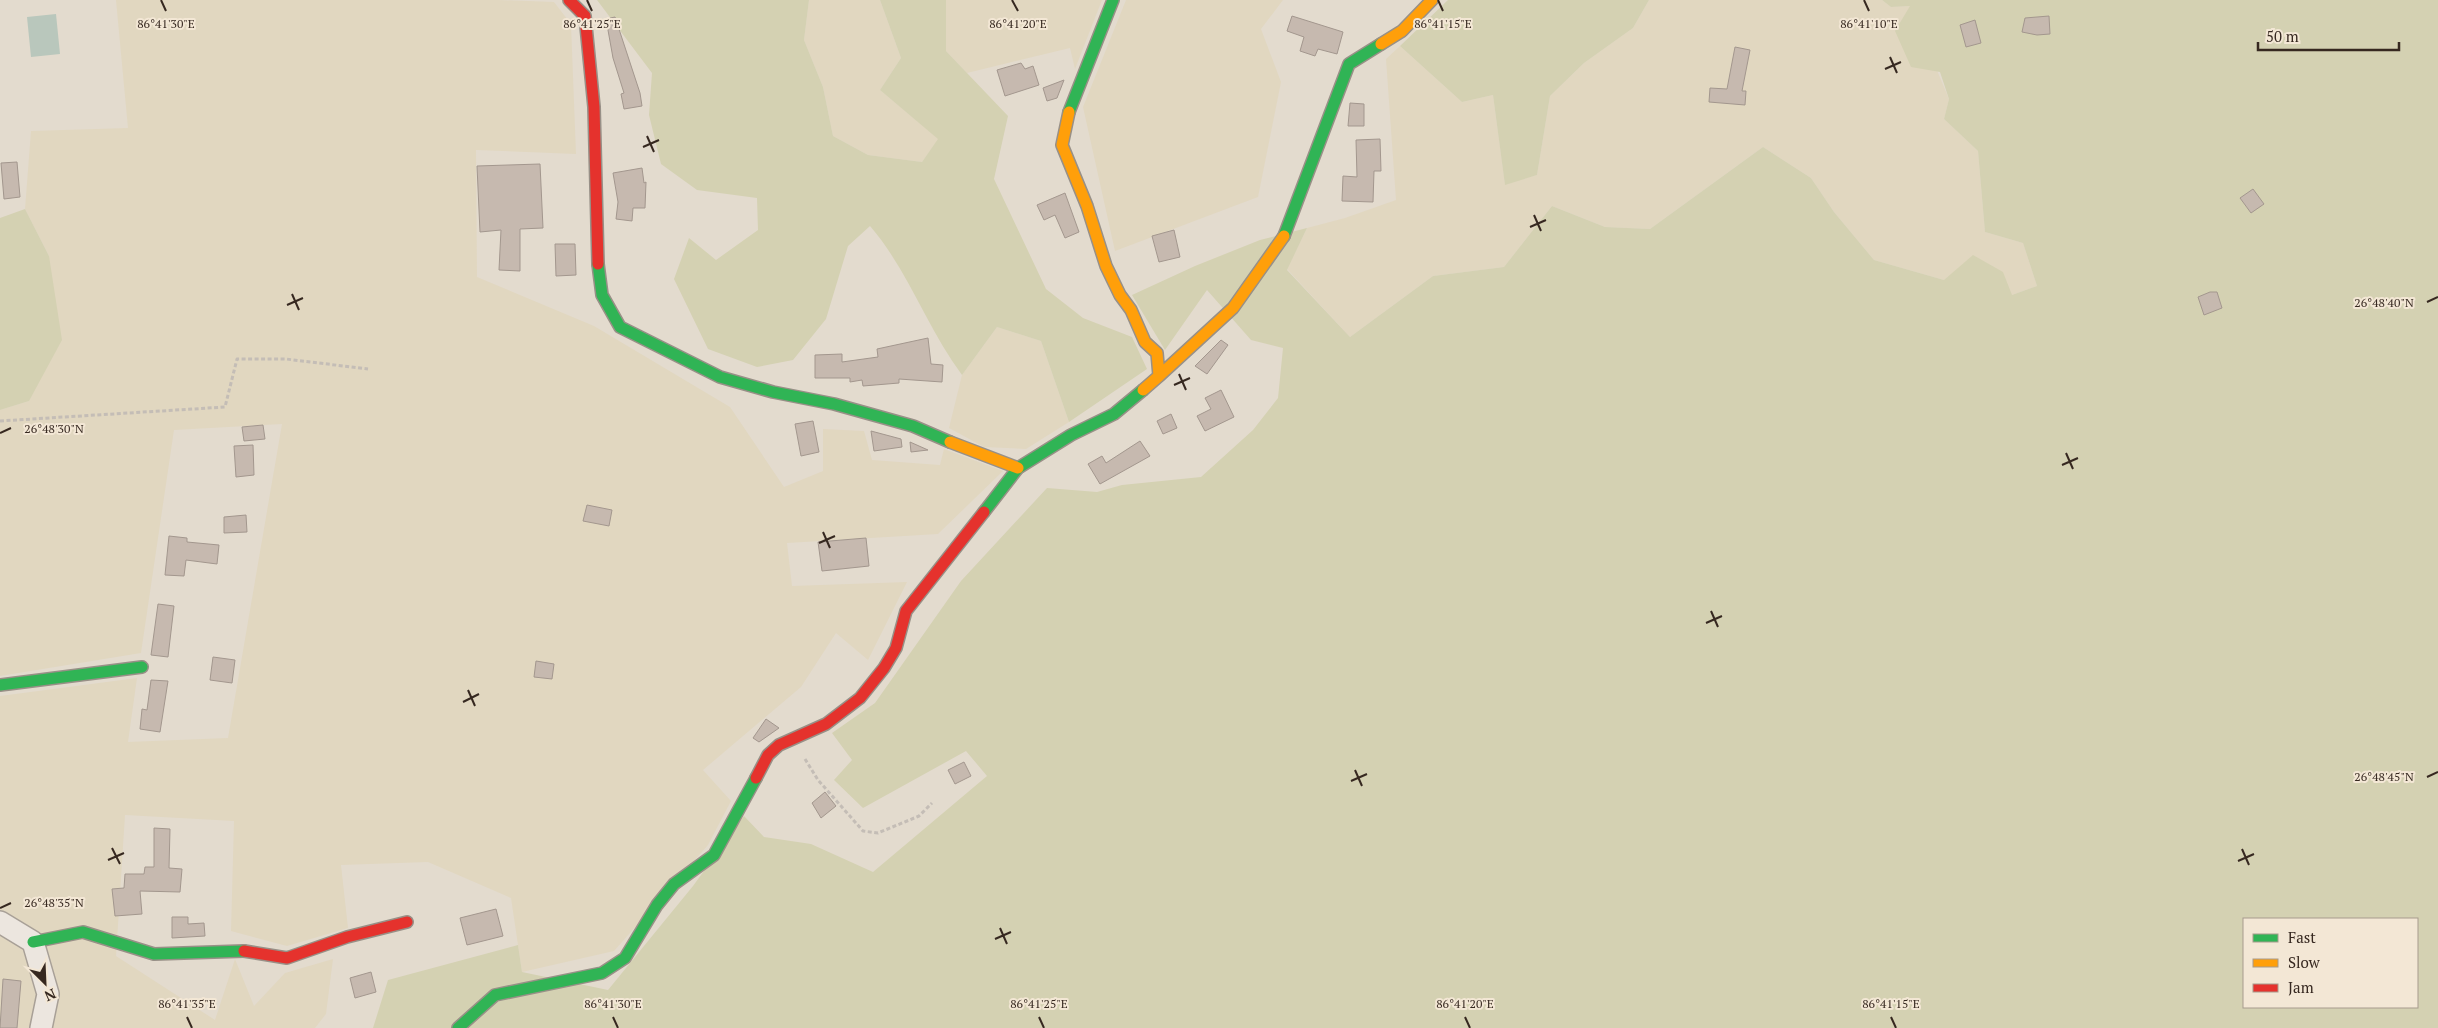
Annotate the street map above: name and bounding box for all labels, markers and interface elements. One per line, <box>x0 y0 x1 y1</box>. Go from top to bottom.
text: 86°41'30"E <box>137 16 195 31</box>
text: 86°41'25"E <box>563 16 621 31</box>
text: 86°41'20"E <box>989 16 1047 31</box>
text: 86°41'15"E <box>1414 16 1472 31</box>
text: 86°41'10"E <box>1840 16 1898 31</box>
scale bar <box>2258 20 2399 52</box>
text: 50 m <box>2266 26 2299 46</box>
text: 26°48'40"N <box>2354 295 2414 310</box>
text: 26°48'30"N <box>24 421 84 436</box>
text: 26°48'45"N <box>2354 769 2414 784</box>
text: 26°48'35"N <box>24 895 84 910</box>
legend <box>2243 918 2418 1008</box>
text: Fast <box>2288 927 2316 947</box>
text: Slow <box>2288 952 2321 972</box>
north arrow <box>20 958 70 1008</box>
text: Jam <box>2288 977 2314 997</box>
text: N <box>41 984 59 1006</box>
text: 86°41'35"E <box>158 996 216 1011</box>
text: 86°41'30"E <box>584 996 642 1011</box>
text: 86°41'25"E <box>1010 996 1068 1011</box>
text: 86°41'20"E <box>1436 996 1494 1011</box>
text: 86°41'15"E <box>1862 996 1920 1011</box>

